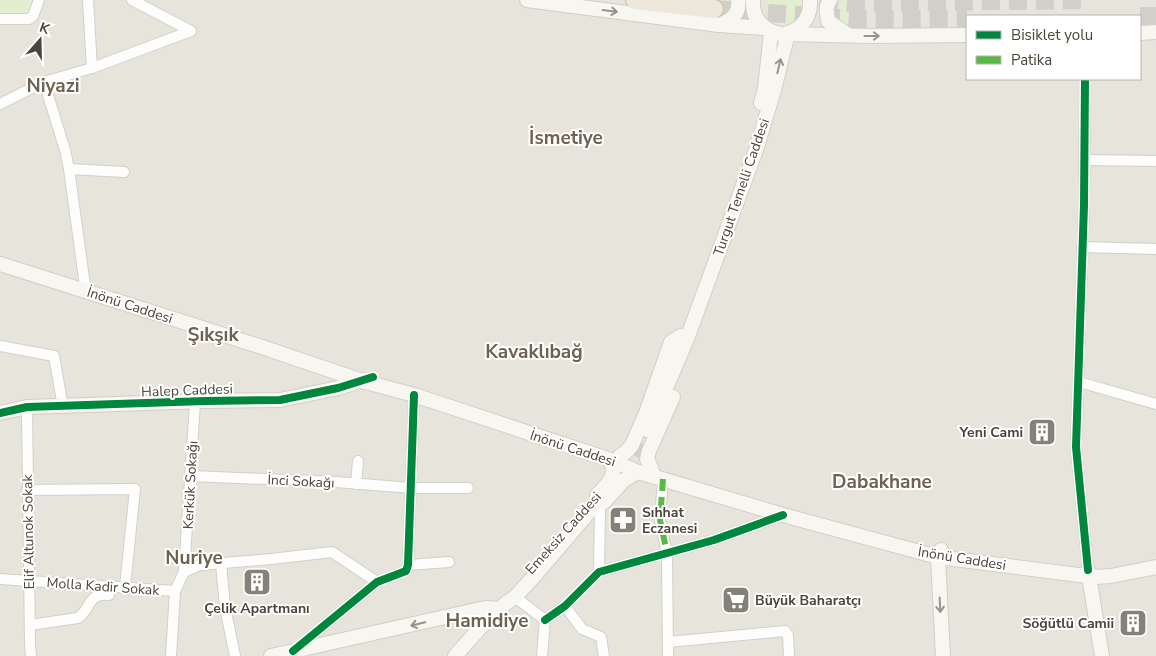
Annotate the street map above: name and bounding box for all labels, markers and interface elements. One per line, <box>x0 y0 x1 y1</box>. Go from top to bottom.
one-way arrow <box>601 6 617 16</box>
north arrow <box>15 15 65 65</box>
legend <box>966 15 1141 80</box>
text: K <box>37 18 53 39</box>
text: Bisiklet yolu <box>1011 25 1093 45</box>
one-way arrow <box>863 31 879 41</box>
text: Patika <box>1011 50 1052 70</box>
one-way arrow <box>775 59 784 75</box>
district label: Niyazi <box>26 73 80 99</box>
street label: Turgut Temelli Caddesi <box>709 116 774 259</box>
district label: İsmetiye <box>529 125 603 151</box>
street label: İnönü Caddesi <box>85 283 175 328</box>
district label: Şıkşık <box>187 322 239 348</box>
district label: Kavaklıbağ <box>485 339 583 365</box>
street label: Halep Caddesi <box>141 379 233 402</box>
building icon: Yeni Cami <box>1027 417 1057 447</box>
place label: Yeni Cami <box>959 423 1023 442</box>
street label: İnönü Caddesi <box>528 426 618 471</box>
street label: Kerkük Sokağı <box>179 440 202 530</box>
district label: Dabakhane <box>832 469 932 495</box>
street label: İnci Sokağı <box>267 470 335 493</box>
street label: Elif Altunok Sokak <box>18 473 39 590</box>
street label: Emeksiz Caddesi <box>521 488 606 579</box>
place label: Sıhhat Eczanesi <box>642 503 697 538</box>
pharmacy icon: Sıhhat Eczanesi <box>608 505 638 535</box>
street label: İnönü Caddesi <box>916 542 1007 575</box>
district label: Nuriye <box>165 545 223 571</box>
building icon: Çelik Apartmanı <box>242 567 272 597</box>
street label: Molla Kadir Sokak <box>46 573 161 600</box>
supermarket icon: Büyük Baharatçı <box>721 585 751 615</box>
place label: Büyük Baharatçı <box>755 591 861 610</box>
one-way arrow <box>936 597 945 613</box>
place label: Çelik Apartmanı <box>204 599 310 618</box>
district label: Hamidiye <box>446 608 528 634</box>
building icon: Söğütlü Camii <box>1118 608 1148 638</box>
place label: Söğütlü Camii <box>1022 614 1114 633</box>
one-way arrow <box>410 619 426 629</box>

